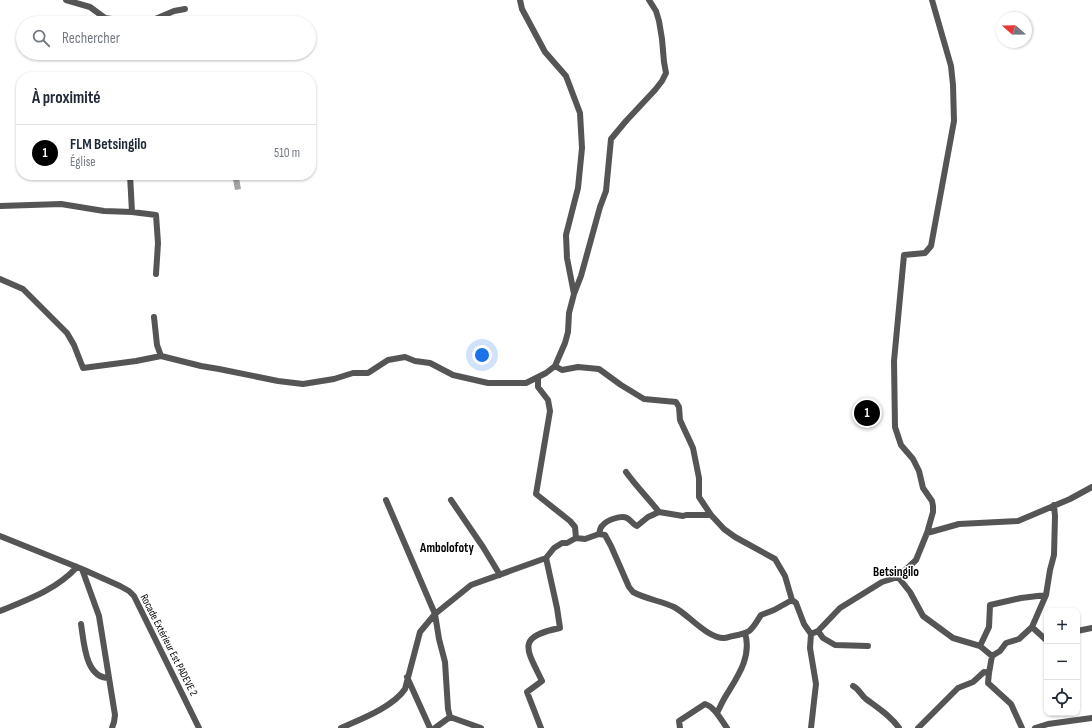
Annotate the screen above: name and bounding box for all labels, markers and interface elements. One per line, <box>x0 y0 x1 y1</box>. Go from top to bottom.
north arrow <box>996 12 1032 48</box>
search box <box>16 16 316 60</box>
icon: search <box>30 27 52 49</box>
text: Rechercher <box>62 29 120 48</box>
text: À proximité <box>32 88 100 108</box>
text: FLM Betsingilo <box>70 135 147 154</box>
text: 1 <box>42 145 48 161</box>
text: 510 m <box>274 145 300 161</box>
text: Église <box>70 154 96 170</box>
your location <box>472 345 492 365</box>
pin: 1 <box>854 398 880 428</box>
district label: Ambolofoty <box>419 540 475 556</box>
district label: Betsingilo <box>873 564 919 580</box>
street label: Rocade Extérieur Est PADEVE 2 <box>138 592 201 699</box>
map controls <box>1044 608 1080 716</box>
button: + <box>1044 608 1080 644</box>
button: − <box>1044 644 1080 680</box>
button: locate <box>1044 680 1080 716</box>

